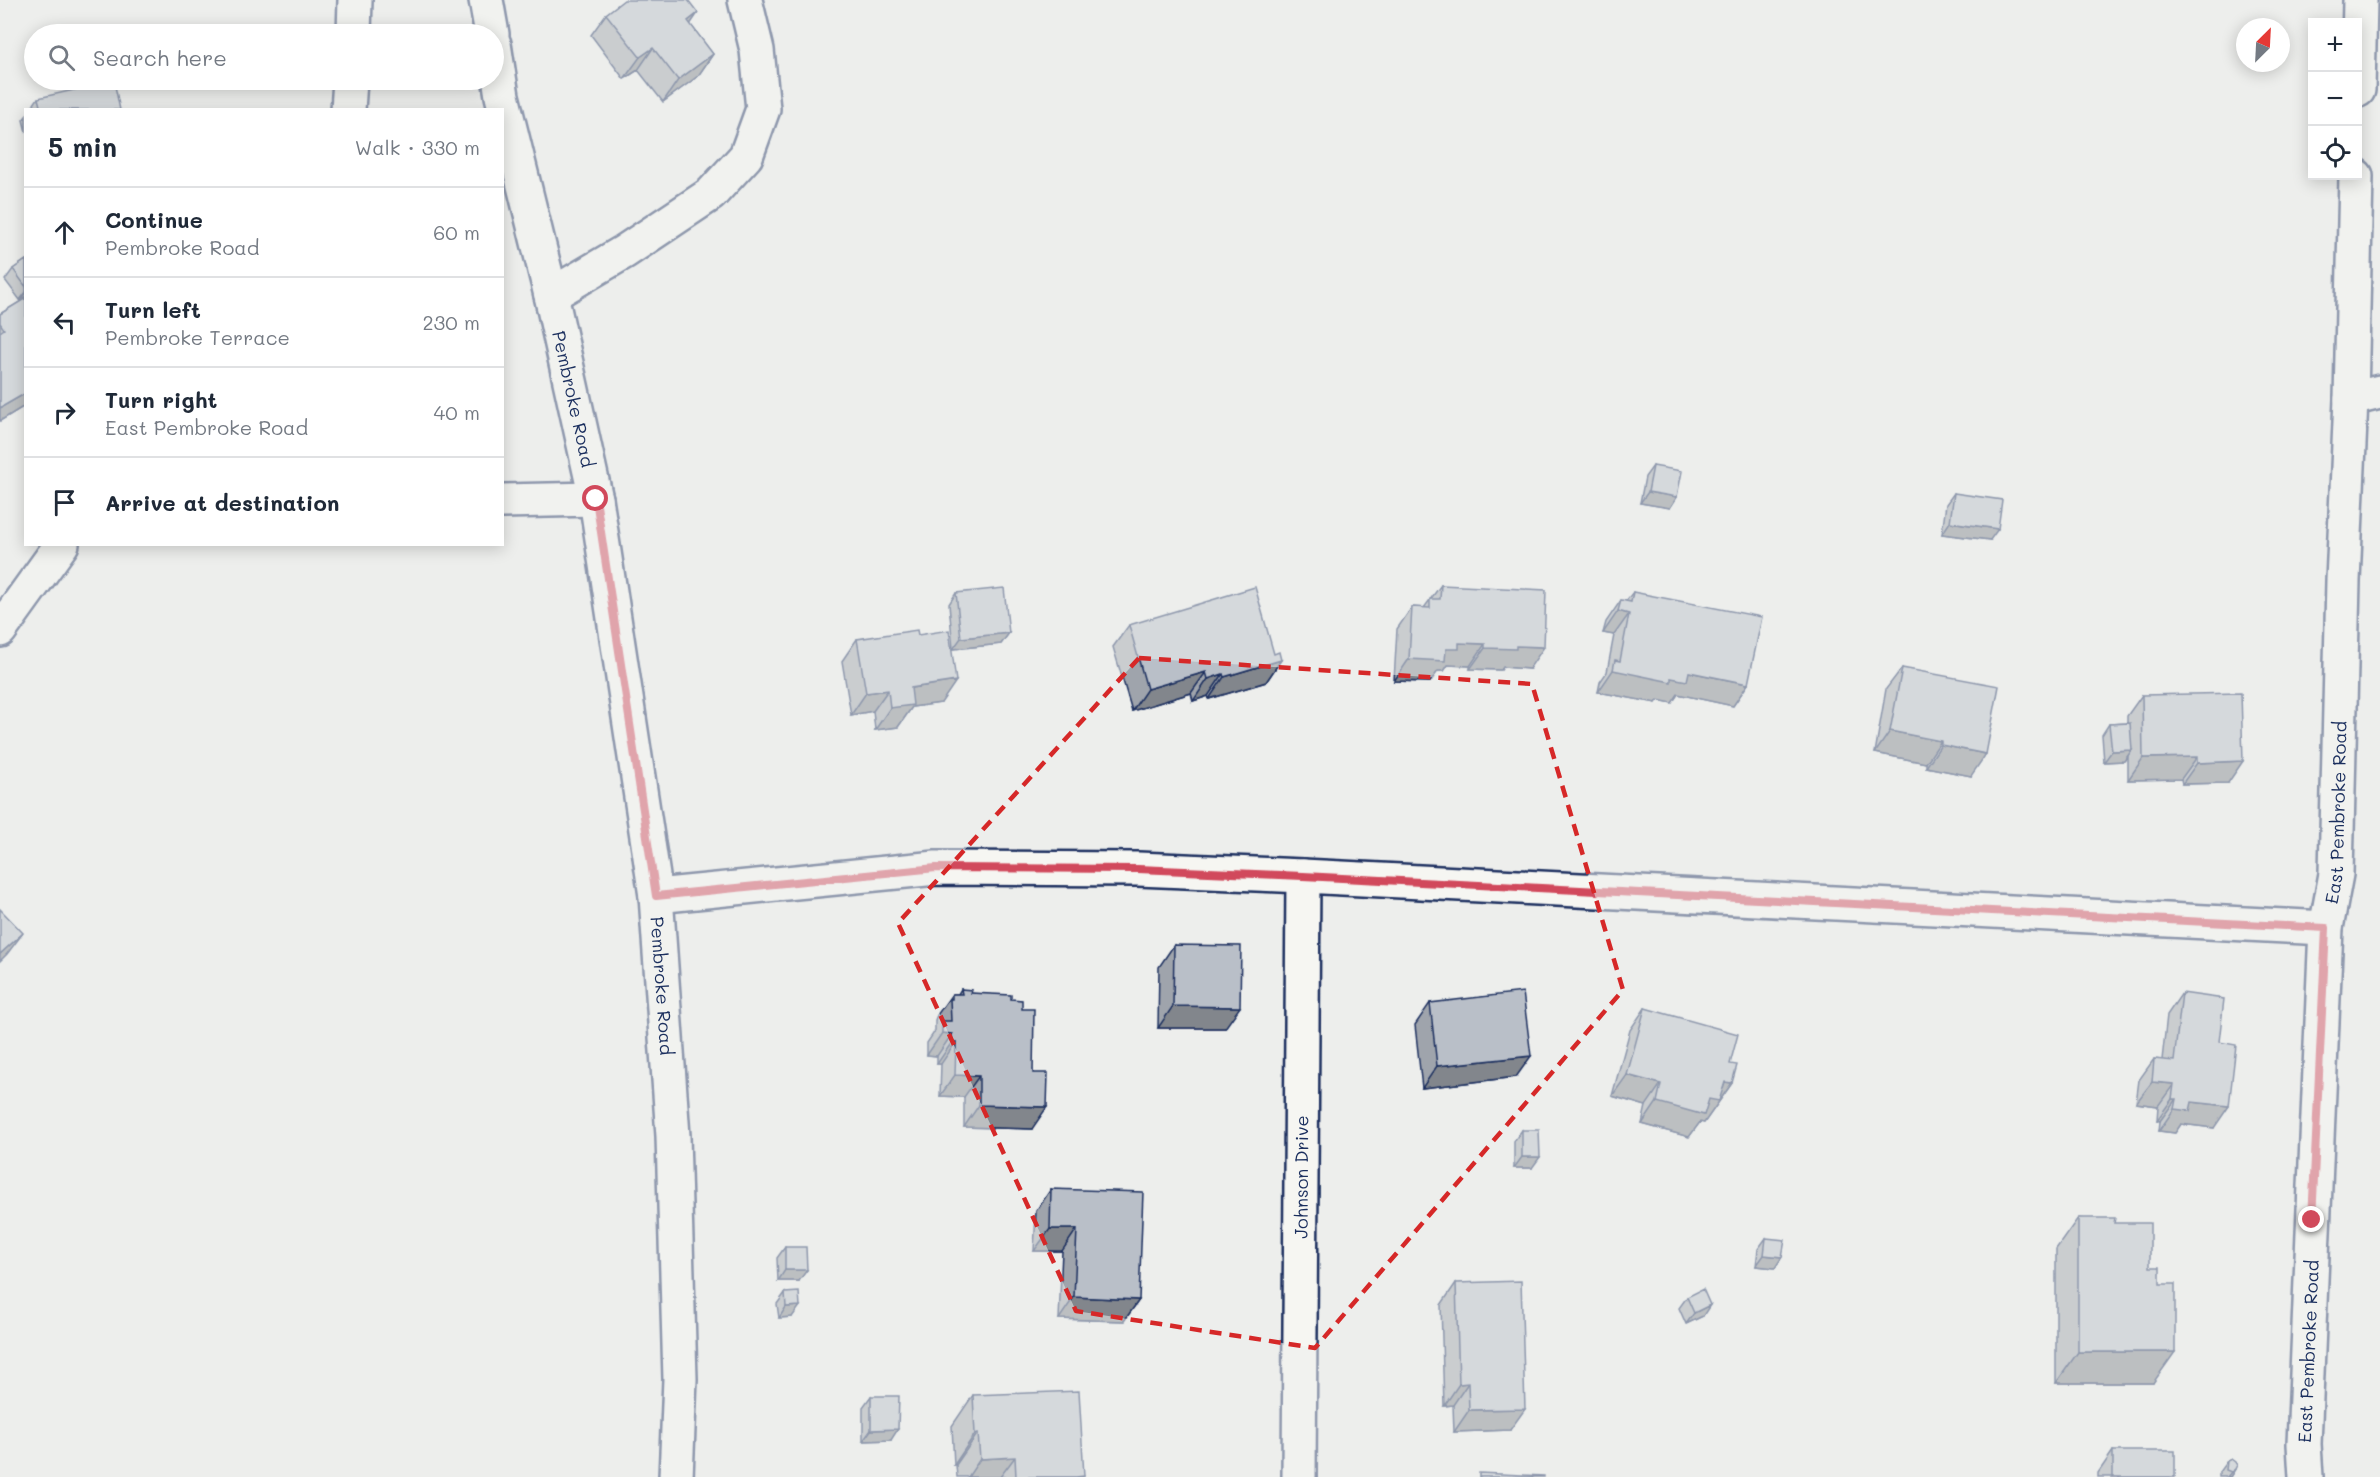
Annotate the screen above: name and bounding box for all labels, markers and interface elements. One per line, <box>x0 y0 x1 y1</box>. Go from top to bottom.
north arrow <box>2236 18 2290 72</box>
map controls <box>2308 18 2362 180</box>
button: + <box>2308 18 2362 72</box>
search box <box>24 24 504 90</box>
icon: search <box>45 41 78 74</box>
text: Search here <box>93 43 227 72</box>
button: − <box>2308 72 2362 126</box>
button: locate <box>2308 126 2362 180</box>
text: 5 min <box>48 130 117 164</box>
text: Walk · 330 m <box>355 134 480 160</box>
text: Continue <box>105 205 203 234</box>
icon: ahead <box>48 216 81 249</box>
text: 60 m <box>433 219 480 245</box>
text: Pembroke Road <box>105 234 259 260</box>
text: Turn left <box>105 295 201 324</box>
icon: left <box>48 306 81 339</box>
text: 230 m <box>422 309 480 335</box>
text: Pembroke Terrace <box>105 324 290 350</box>
street label: Pembroke Road <box>547 328 601 469</box>
text: Turn right <box>105 385 217 414</box>
icon: right <box>48 396 81 429</box>
text: 40 m <box>434 399 480 425</box>
text: East Pembroke Road <box>105 414 308 440</box>
route start <box>582 485 608 511</box>
icon: arrive <box>48 486 81 519</box>
text: Arrive at destination <box>105 488 340 517</box>
street label: East Pembroke Road <box>2319 721 2352 906</box>
street label: Pembroke Road <box>645 916 679 1056</box>
street label: Johnson Drive <box>1289 1115 1313 1239</box>
route end <box>2298 1206 2324 1232</box>
street label: East Pembroke Road <box>2292 1259 2324 1443</box>

